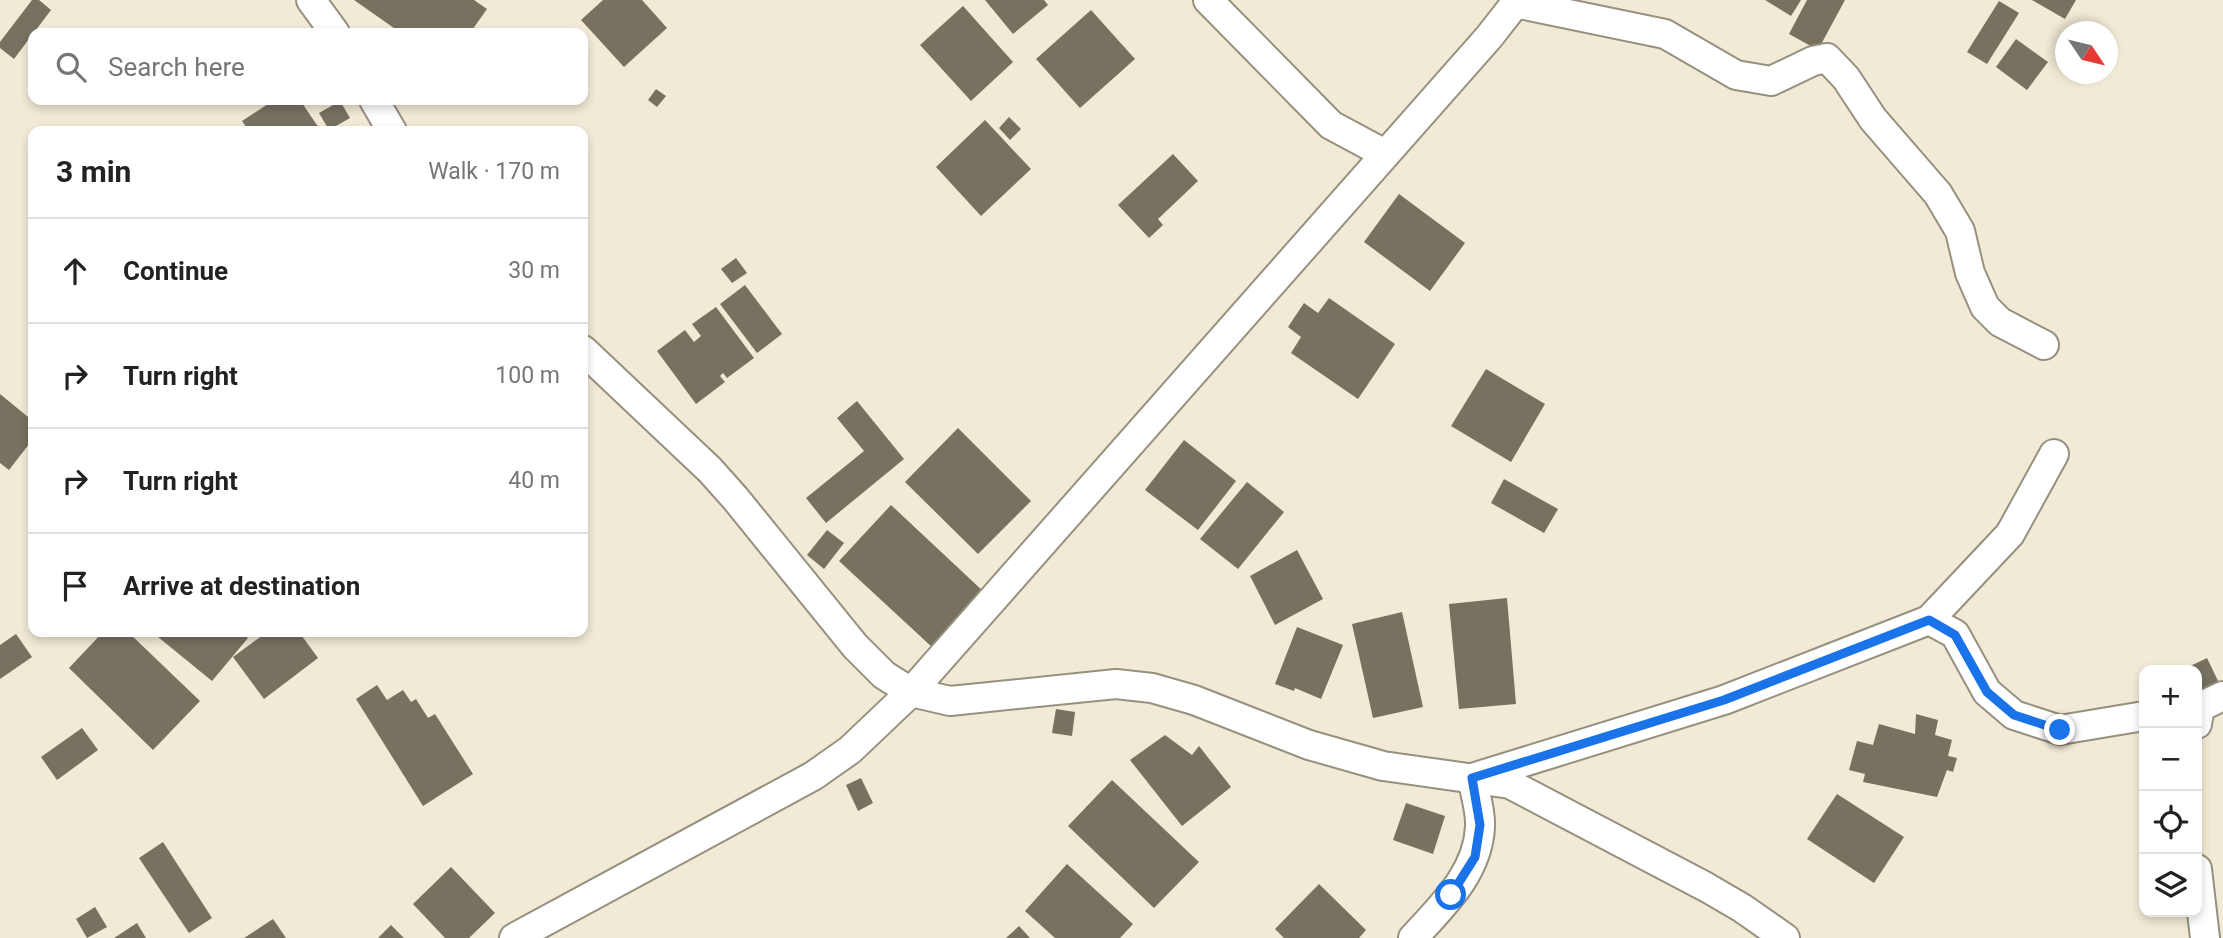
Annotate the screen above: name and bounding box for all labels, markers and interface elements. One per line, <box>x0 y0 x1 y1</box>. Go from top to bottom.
north arrow <box>2055 21 2118 84</box>
search box <box>28 28 588 105</box>
icon: search <box>52 48 90 86</box>
text: Search here <box>108 52 245 82</box>
text: 3 min <box>56 154 131 189</box>
text: Walk · 170 m <box>428 158 560 185</box>
icon: ahead <box>56 252 94 290</box>
text: Continue <box>123 256 228 286</box>
text: 30 m <box>508 257 560 284</box>
icon: right <box>56 357 94 395</box>
text: Turn right <box>123 361 238 391</box>
text: 100 m <box>495 362 560 389</box>
icon: right <box>56 462 94 500</box>
text: Turn right <box>123 466 238 496</box>
text: 40 m <box>508 467 560 494</box>
icon: arrive <box>56 567 94 605</box>
text: Arrive at destination <box>123 571 360 601</box>
map controls <box>2139 665 2202 917</box>
button: + <box>2139 665 2202 728</box>
route end <box>2044 714 2075 745</box>
button: − <box>2139 728 2202 791</box>
button: locate <box>2139 791 2202 854</box>
button: layers <box>2139 854 2202 917</box>
route start <box>1435 879 1466 910</box>

